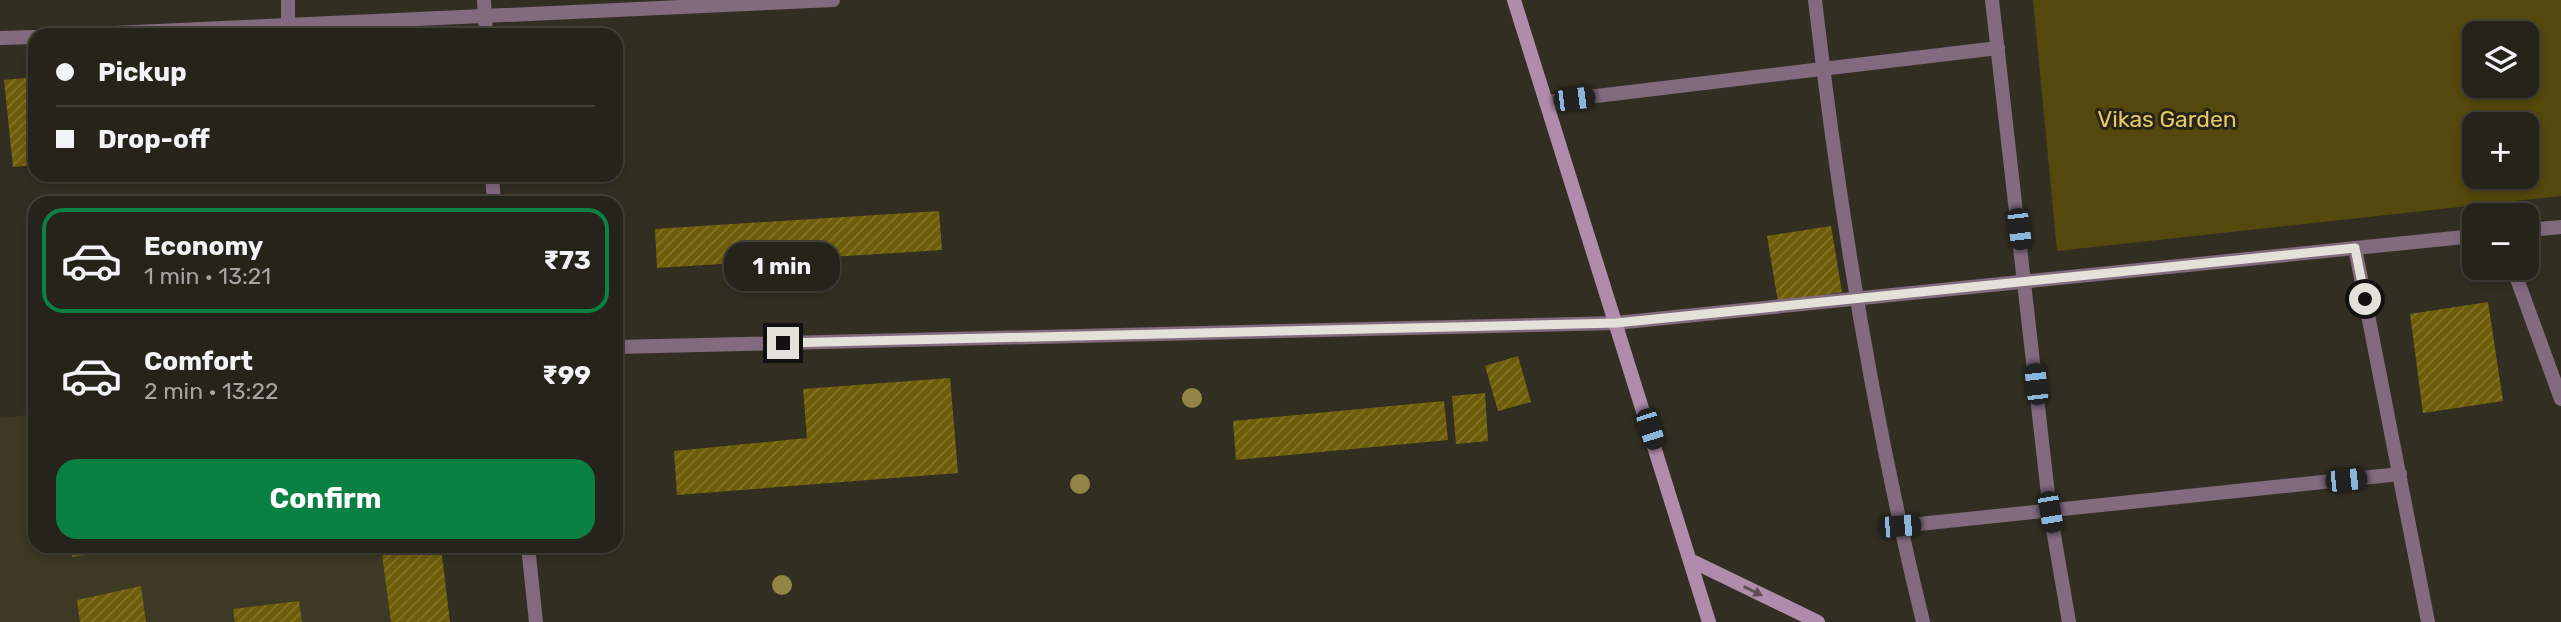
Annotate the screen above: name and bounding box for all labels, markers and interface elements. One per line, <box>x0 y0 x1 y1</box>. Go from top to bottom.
map controls <box>2462 21 2539 280</box>
button: layers <box>2462 21 2539 98</box>
text: Pickup <box>98 57 187 88</box>
car <box>1552 86 1597 112</box>
park label: Vikas Garden <box>2097 105 2237 133</box>
button: + <box>2462 112 2539 189</box>
text: Drop-off <box>98 124 210 155</box>
button: − <box>2462 203 2539 280</box>
car <box>2007 207 2032 251</box>
icon: car <box>60 229 123 292</box>
text: Economy <box>144 231 263 262</box>
callout: 1 min <box>725 242 841 290</box>
text: ₹73 <box>543 245 591 276</box>
text: 1 min <box>753 252 811 280</box>
text: 1 min · 13:21 <box>144 262 271 290</box>
route start <box>2349 283 2381 315</box>
route end <box>767 327 799 359</box>
icon: car <box>60 344 123 407</box>
text: Comfort <box>144 346 253 377</box>
text: ₹99 <box>542 360 591 391</box>
car <box>2024 362 2049 406</box>
text: 2 min · 13:22 <box>144 377 279 405</box>
car <box>1634 406 1667 452</box>
button: Confirm <box>56 459 595 539</box>
car <box>2325 467 2368 493</box>
car <box>2037 489 2064 535</box>
car <box>1879 514 1922 538</box>
one-way arrow <box>1743 585 1763 596</box>

